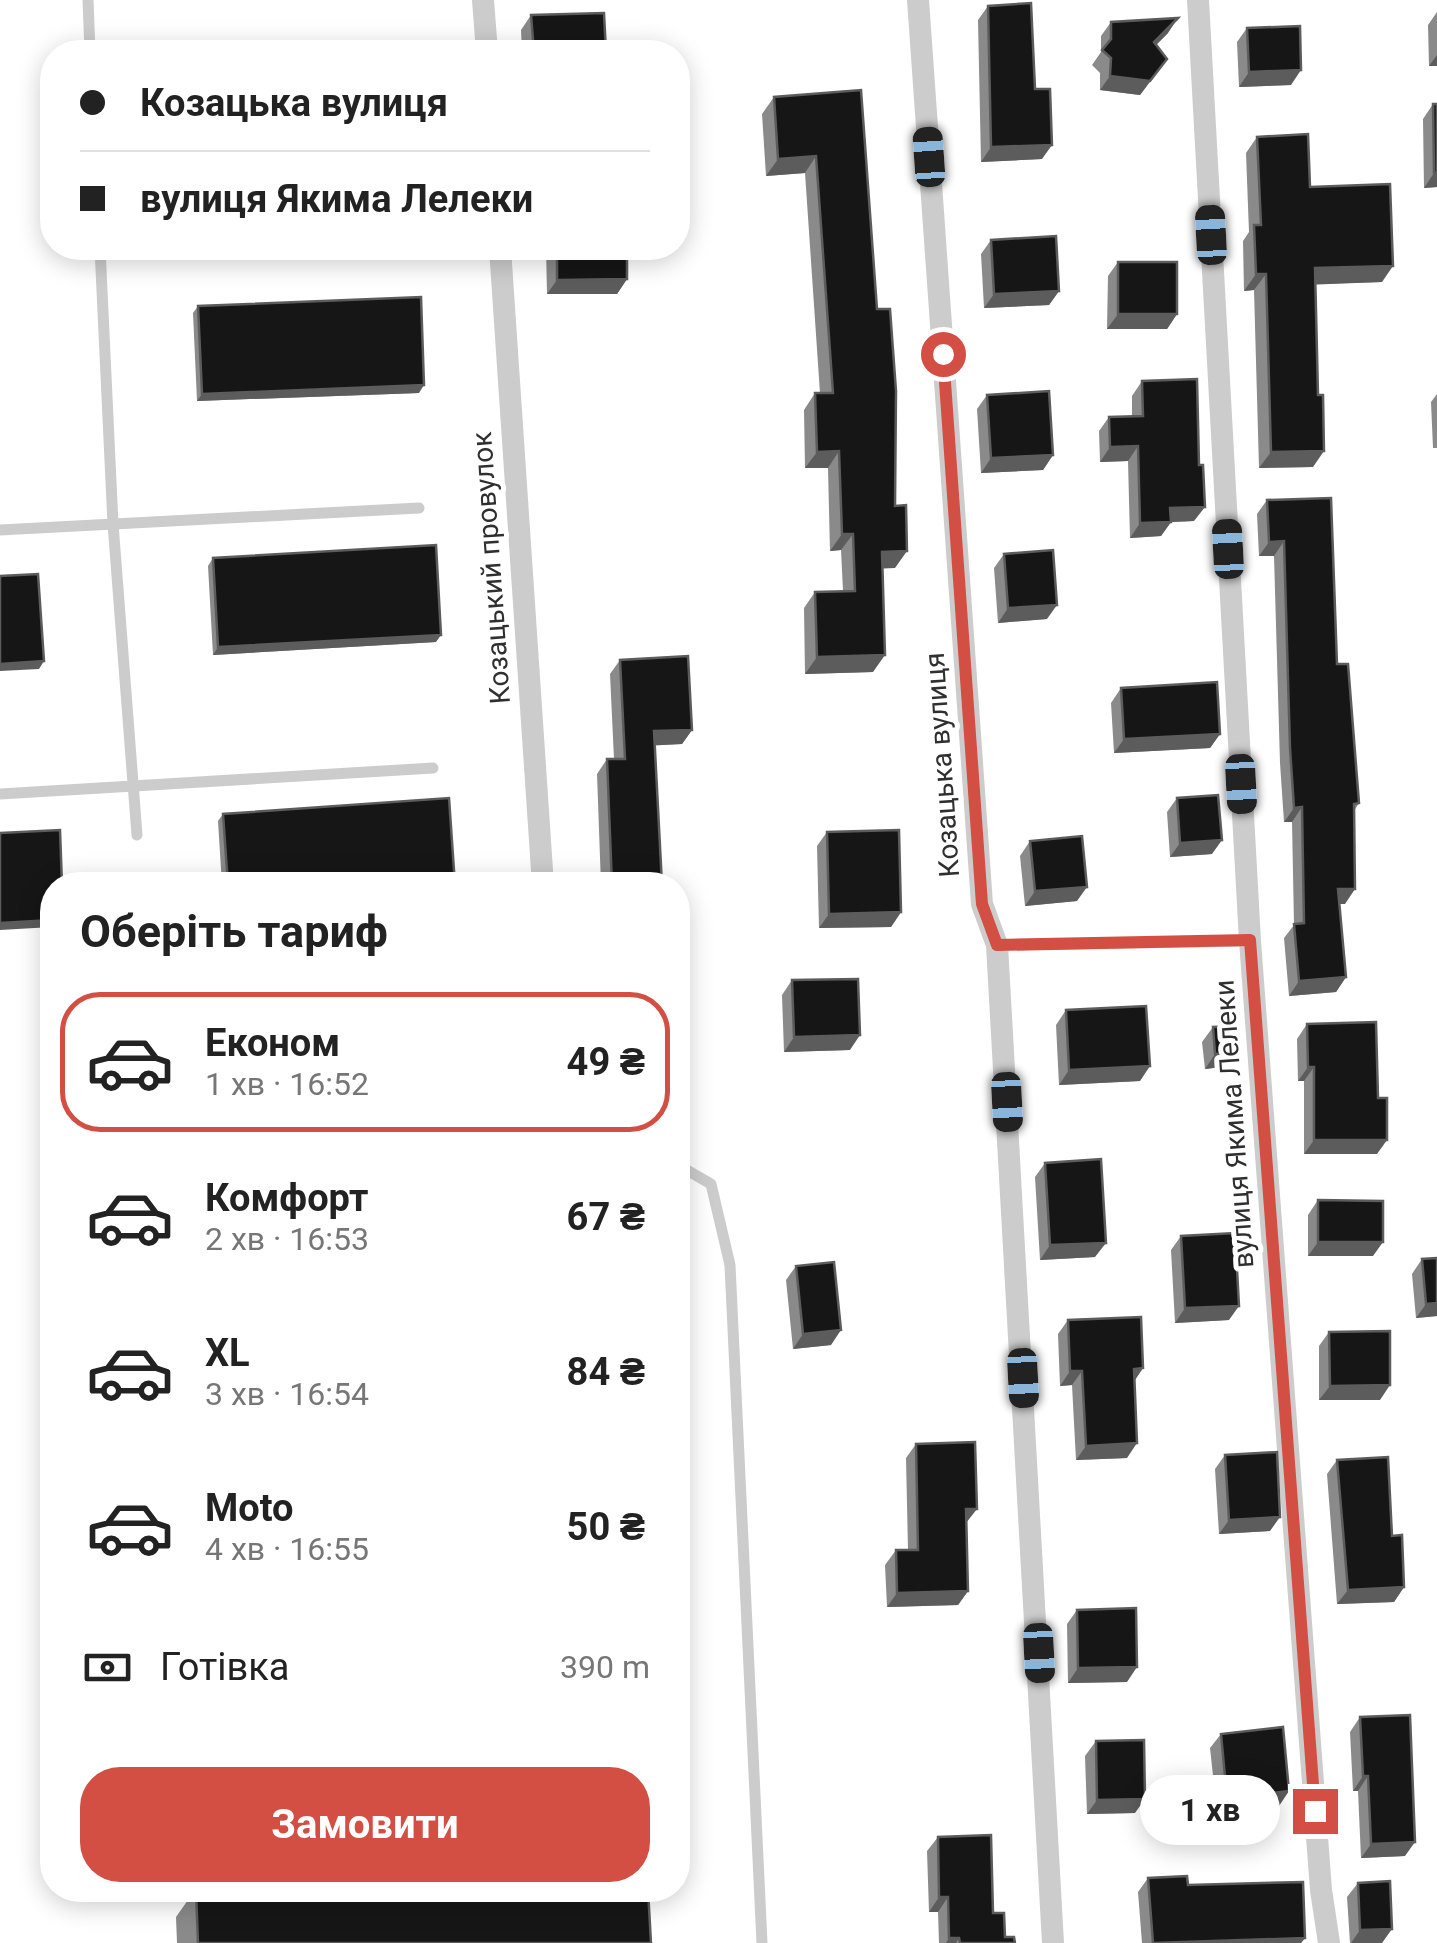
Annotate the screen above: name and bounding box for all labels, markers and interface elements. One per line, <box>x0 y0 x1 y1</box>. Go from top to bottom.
text: Козацька вулиця <box>140 81 448 125</box>
car <box>912 126 946 188</box>
text: вулиця Якима Лелеки <box>140 177 533 221</box>
car <box>1194 204 1228 266</box>
route start <box>921 332 966 377</box>
street label: Козацький провулок <box>465 431 517 705</box>
car <box>1211 518 1245 580</box>
street label: Козацька вулиця <box>918 652 966 878</box>
car <box>1224 753 1258 815</box>
text: Оберіть тариф <box>80 905 388 958</box>
street label: вулиця Якима Лелеки <box>1207 979 1261 1269</box>
icon: car <box>85 1017 175 1107</box>
text: Економ <box>205 1021 340 1065</box>
text: 49 ₴ <box>567 1040 645 1084</box>
text: 1 хв · 16:52 <box>205 1065 369 1103</box>
car <box>990 1071 1024 1133</box>
icon: car <box>85 1172 175 1262</box>
text: Комфорт <box>205 1176 368 1220</box>
text: 67 ₴ <box>567 1195 645 1239</box>
text: 2 хв · 16:53 <box>205 1220 369 1258</box>
icon: car <box>85 1327 175 1417</box>
text: XL <box>205 1331 250 1375</box>
car <box>1006 1347 1040 1409</box>
text: 84 ₴ <box>567 1350 645 1394</box>
text: 3 хв · 16:54 <box>205 1375 369 1413</box>
icon: car <box>85 1482 175 1572</box>
text: Moto <box>205 1486 294 1530</box>
text: 50 ₴ <box>567 1505 645 1549</box>
text: 4 хв · 16:55 <box>205 1530 369 1568</box>
car <box>1022 1622 1056 1684</box>
icon: cash <box>80 1640 135 1695</box>
text: Готівка <box>160 1645 289 1689</box>
text: 390 m <box>560 1648 650 1686</box>
button: Замовити <box>80 1767 650 1882</box>
callout: 1 хв <box>1140 1776 1280 1846</box>
route end <box>1293 1789 1338 1834</box>
text: 1 хв <box>1180 1791 1240 1829</box>

